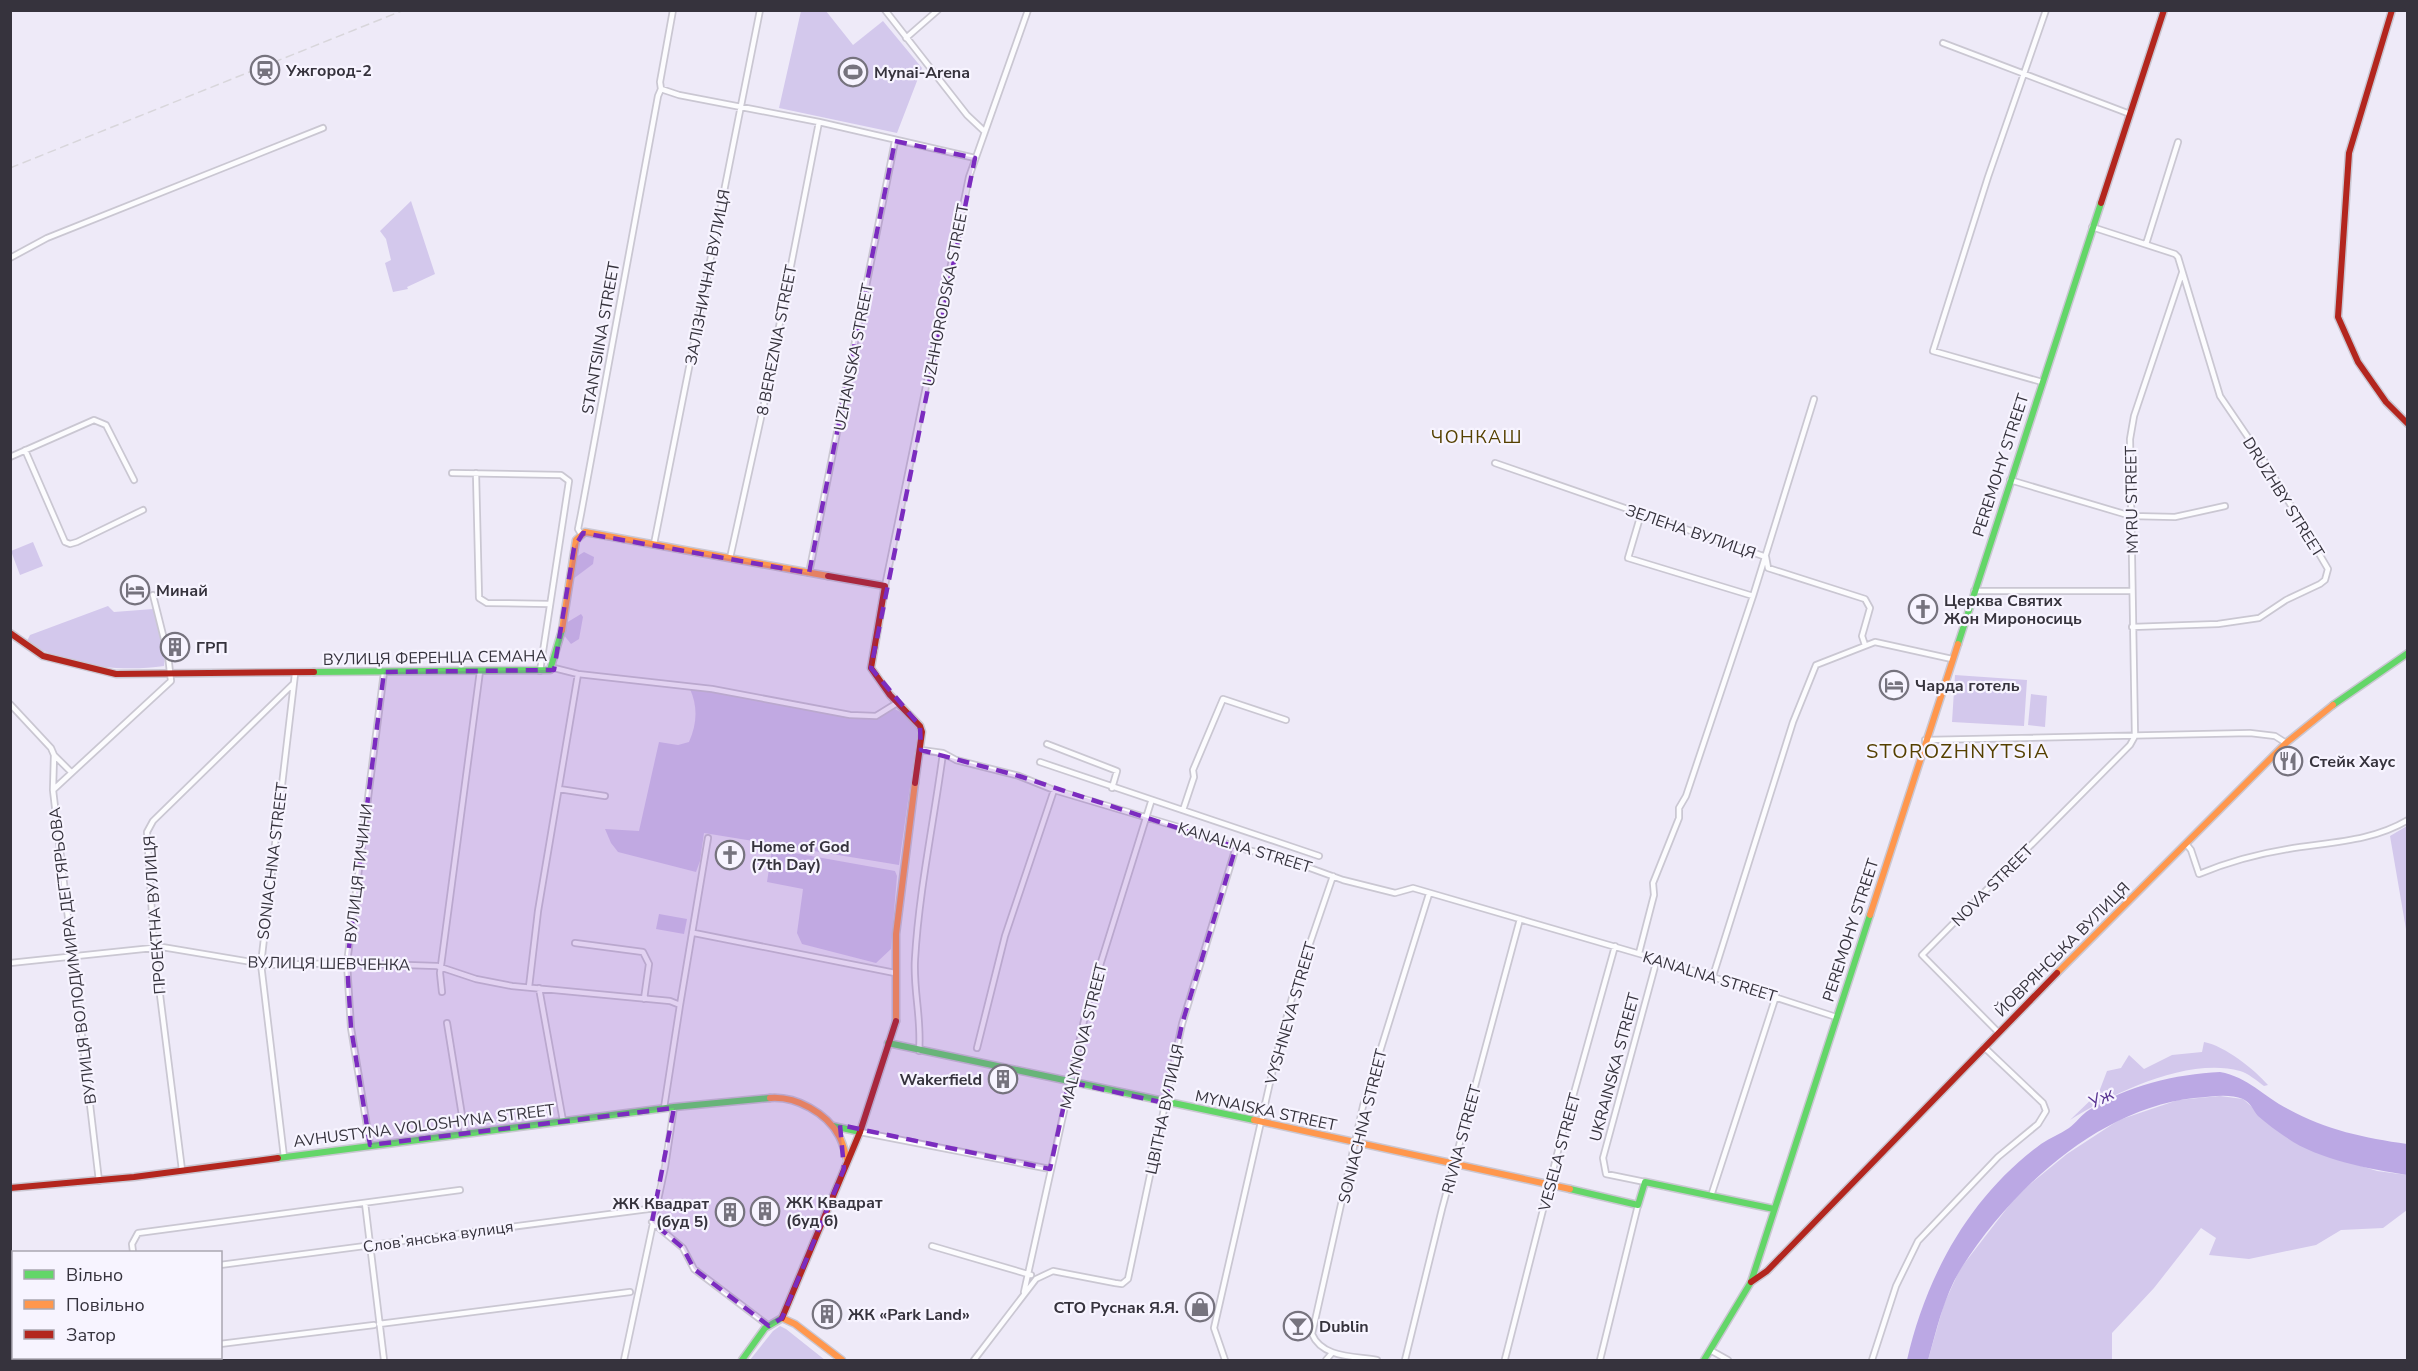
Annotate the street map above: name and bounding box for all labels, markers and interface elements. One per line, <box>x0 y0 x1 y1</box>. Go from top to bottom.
station icon: Ужгород-2 <box>249 54 281 86</box>
sports icon: Mynai-Arena <box>837 56 869 88</box>
place label: Ужгород-2 <box>285 60 372 82</box>
place label: Mynai-Arena <box>874 62 970 84</box>
street label: ЗАЛІЗНИЧНА ВУЛИЦЯ <box>680 188 736 367</box>
street label: UZHHORODSKA STREET <box>917 202 975 388</box>
street label: STANTSIINA STREET <box>577 260 625 416</box>
street label: 8 BEREZNIA STREET <box>752 263 802 417</box>
street label: UZHANSKA STREET <box>829 281 879 433</box>
street label: PEREMOHY STREET <box>1967 391 2035 540</box>
district label: ЧОНКАШ <box>1431 425 1523 449</box>
street label: DRUZHBY STREET <box>2237 433 2329 562</box>
street label: MYRU STREET <box>2120 445 2144 554</box>
street label: ЗЕЛЕНА ВУЛИЦЯ <box>1623 499 1759 565</box>
hotel icon: Минай <box>119 574 151 606</box>
place label: Минай <box>156 580 208 602</box>
place label: Церква Святих Жон Мироносиць <box>1944 590 2082 630</box>
church icon: Церква Святих Жон Мироносиць <box>1907 593 1939 625</box>
building icon: ГРП <box>159 631 191 663</box>
place label: ГРП <box>196 637 228 659</box>
street label: ВУЛИЦЯ ФЕРЕНЦА СЕМАНА <box>323 645 548 671</box>
hotel icon: Чарда готель <box>1878 669 1910 701</box>
place label: Чарда готель <box>1915 675 2020 697</box>
district label: STOROZHNYTSIA <box>1866 738 2050 765</box>
restaurant icon: Стейк Хаус <box>2272 745 2304 777</box>
place label: Стейк Хаус <box>2309 751 2395 773</box>
street label: SONIACHNA STREET <box>252 781 294 941</box>
street label: ВУЛИЦЯ ТИЧИНИ <box>340 802 378 944</box>
street label: ВУЛИЦЯ ВОЛОДИМИРА ДЕГТЯРЬОВА <box>44 806 102 1106</box>
street label: KANALNA STREET <box>1175 817 1315 879</box>
street label: ПРОЕКТНА ВУЛИЦЯ <box>138 835 172 995</box>
place label: Home of God (7th Day) <box>751 836 849 876</box>
church icon: Home of God (7th Day) <box>714 839 746 871</box>
street label: NOVA STREET <box>1947 840 2039 932</box>
street label: PEREMOHY STREET <box>1817 856 1885 1005</box>
street label: ЙОВРЯНСЬКА ВУЛИЦЯ <box>1990 877 2135 1022</box>
street label: VYSHNEVA STREET <box>1260 939 1322 1088</box>
street label: KANALNA STREET <box>1640 946 1780 1008</box>
street label: ВУЛИЦЯ ШЕВЧЕНКА <box>247 952 411 976</box>
street label: MALYNOVA STREET <box>1055 961 1113 1112</box>
street label: UKRAINSKA STREET <box>1585 990 1645 1144</box>
street label: ЦВІТНА ВУЛИЦЯ <box>1140 1042 1190 1176</box>
street label: SONIACHNA STREET <box>1333 1047 1393 1206</box>
building icon: Wakerfield <box>987 1063 1019 1095</box>
place label: Wakerfield <box>900 1069 982 1091</box>
water label: Уж <box>2084 1081 2119 1114</box>
street label: RIVNA STREET <box>1437 1082 1487 1196</box>
street label: MYNAISKA STREET <box>1193 1085 1339 1137</box>
street label: VESELA STREET <box>1533 1090 1586 1215</box>
street label: AVHUSTYNA VOLOSHYNA STREET <box>292 1099 556 1153</box>
place label: ЖК Квадрат (буд 6) <box>786 1192 883 1232</box>
place label: ЖК Квадрат (буд 5) <box>613 1193 709 1233</box>
building icon: ЖК Квадрат (буд 6) <box>749 1195 781 1227</box>
building icon: ЖК Квадрат (буд 5) <box>714 1196 746 1228</box>
street label: Словʼянська вулиця <box>362 1216 515 1258</box>
legend <box>12 1251 222 1359</box>
text: Вільно <box>66 1263 123 1287</box>
shop icon: СТО Руснак Я.Я. <box>1184 1291 1216 1323</box>
text: Повільно <box>66 1293 145 1317</box>
place label: СТО Руснак Я.Я. <box>1053 1297 1179 1319</box>
building icon: ЖК «Park Land» <box>811 1298 843 1330</box>
place label: ЖК «Park Land» <box>848 1304 970 1326</box>
bar icon: Dublin <box>1282 1310 1314 1342</box>
place label: Dublin <box>1319 1316 1369 1338</box>
text: Затор <box>66 1323 116 1347</box>

